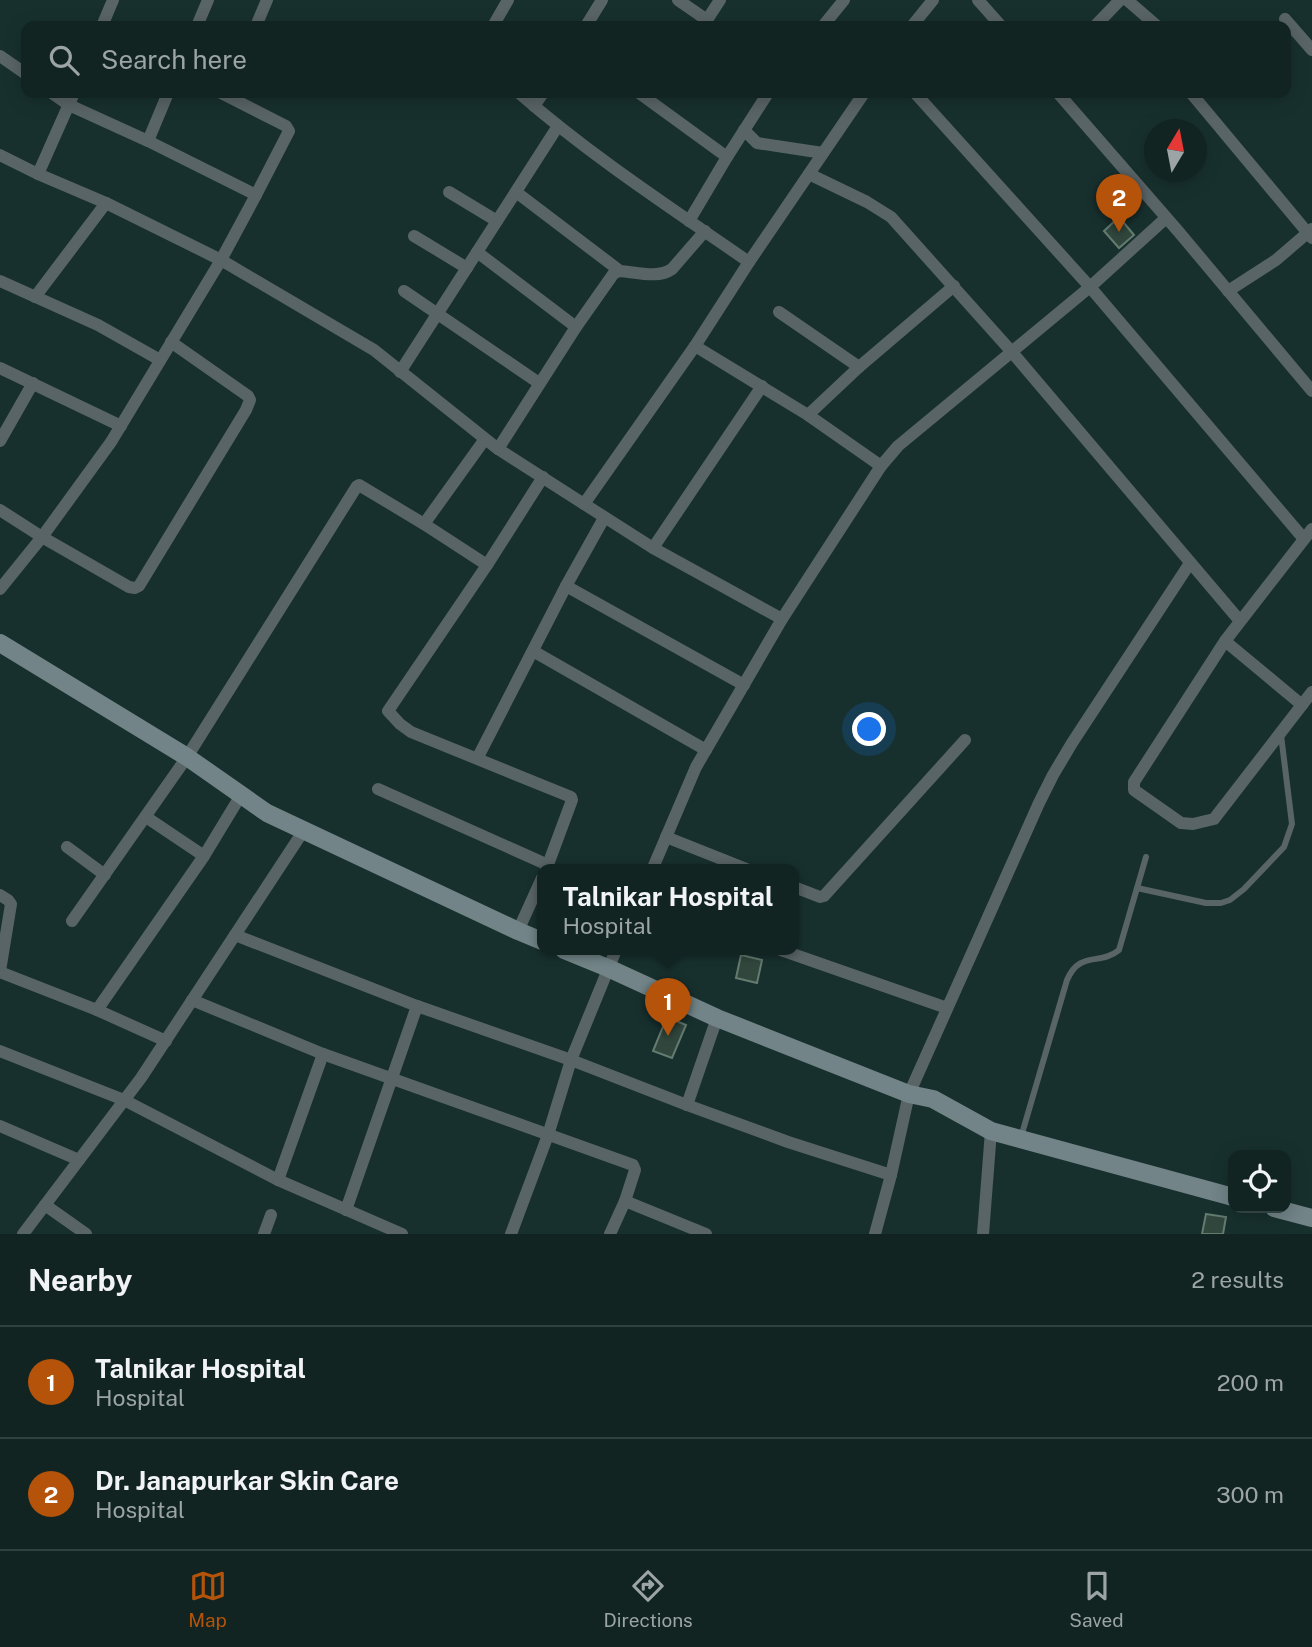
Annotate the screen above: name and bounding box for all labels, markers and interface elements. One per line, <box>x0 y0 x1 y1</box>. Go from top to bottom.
search box <box>21 21 1291 98</box>
icon: search <box>45 41 83 79</box>
text: Search here <box>101 44 247 75</box>
north arrow <box>1144 119 1207 182</box>
pin: 2 <box>1096 174 1142 232</box>
your location <box>852 712 886 746</box>
popup <box>537 864 799 955</box>
text: Talnikar Hospital <box>562 881 774 912</box>
text: Hospital <box>562 912 652 939</box>
pin: 1 <box>645 978 691 1036</box>
map controls <box>1228 1150 1291 1213</box>
button: locate <box>1228 1150 1291 1213</box>
text: Nearby <box>28 1262 132 1298</box>
text: 2 results <box>1191 1266 1284 1293</box>
text: Talnikar Hospital <box>95 1353 306 1384</box>
text: 1 <box>46 1369 56 1396</box>
text: 200 m <box>1217 1369 1284 1396</box>
text: Hospital <box>95 1384 185 1411</box>
text: Dr. Janapurkar Skin Care <box>95 1465 399 1496</box>
text: 2 <box>44 1481 58 1508</box>
text: 300 m <box>1216 1481 1284 1508</box>
text: Hospital <box>95 1496 185 1523</box>
tab: Map <box>188 1567 227 1631</box>
tab: Directions <box>603 1567 693 1631</box>
tab: Saved <box>1069 1567 1124 1631</box>

